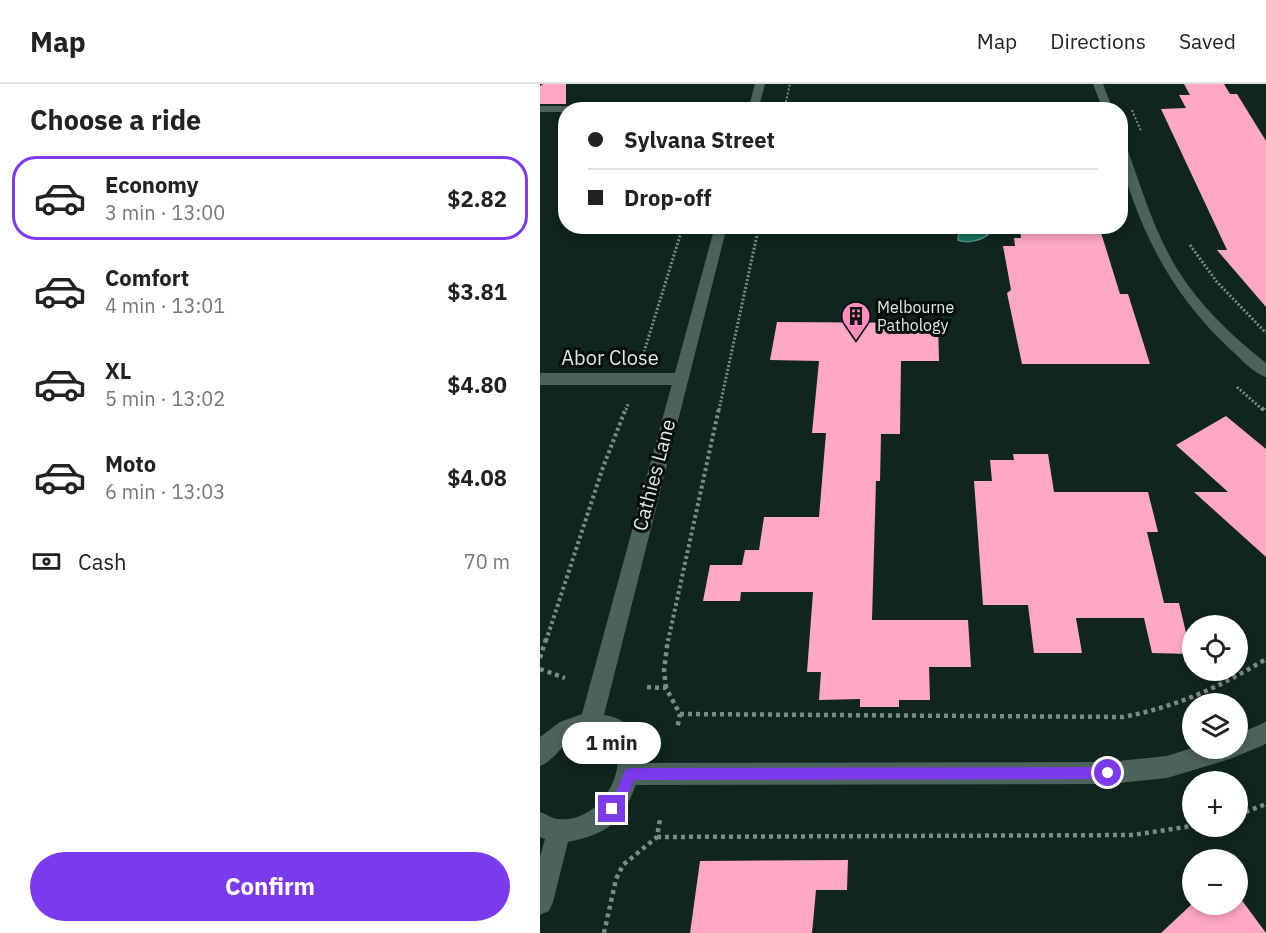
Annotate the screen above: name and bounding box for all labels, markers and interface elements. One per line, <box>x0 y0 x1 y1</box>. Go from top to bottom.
text: Map <box>30 23 86 60</box>
text: Map <box>977 27 1017 55</box>
text: Directions <box>1050 27 1146 55</box>
text: Saved <box>1179 27 1236 55</box>
text: Choose a ride <box>30 102 201 137</box>
text: Sylvana Street <box>624 125 775 154</box>
text: Economy <box>105 170 199 199</box>
icon: car <box>33 171 87 225</box>
text: Drop-off <box>624 183 711 212</box>
text: $2.82 <box>447 184 507 213</box>
text: 3 min · 13:00 <box>105 199 225 226</box>
text: Comfort <box>105 263 189 292</box>
icon: car <box>33 264 87 318</box>
text: $3.81 <box>447 277 507 306</box>
text: 4 min · 13:01 <box>105 292 225 319</box>
place label: Melbourne Pathology <box>877 297 954 335</box>
building icon: Melbourne Pathology <box>840 300 872 342</box>
street label: Abor Close <box>561 344 659 371</box>
text: XL <box>105 356 131 385</box>
icon: car <box>33 357 87 411</box>
text: $4.80 <box>447 370 507 399</box>
text: 5 min · 13:02 <box>105 385 225 412</box>
street label: Cathies Lane <box>626 416 681 534</box>
text: Moto <box>105 449 156 478</box>
icon: car <box>33 450 87 504</box>
text: $4.08 <box>447 463 507 492</box>
text: 6 min · 13:03 <box>105 478 225 505</box>
icon: cash <box>30 545 63 578</box>
text: Cash <box>78 547 127 576</box>
text: 70 m <box>464 548 510 575</box>
map controls <box>1182 615 1248 915</box>
button: locate <box>1182 615 1248 681</box>
button: layers <box>1182 693 1248 759</box>
callout: 1 min <box>562 722 662 764</box>
text: 1 min <box>585 729 638 756</box>
route start <box>1094 759 1121 786</box>
button: + <box>1182 771 1248 837</box>
route end <box>598 795 625 822</box>
button: − <box>1182 849 1248 915</box>
button: Confirm <box>30 852 510 921</box>

